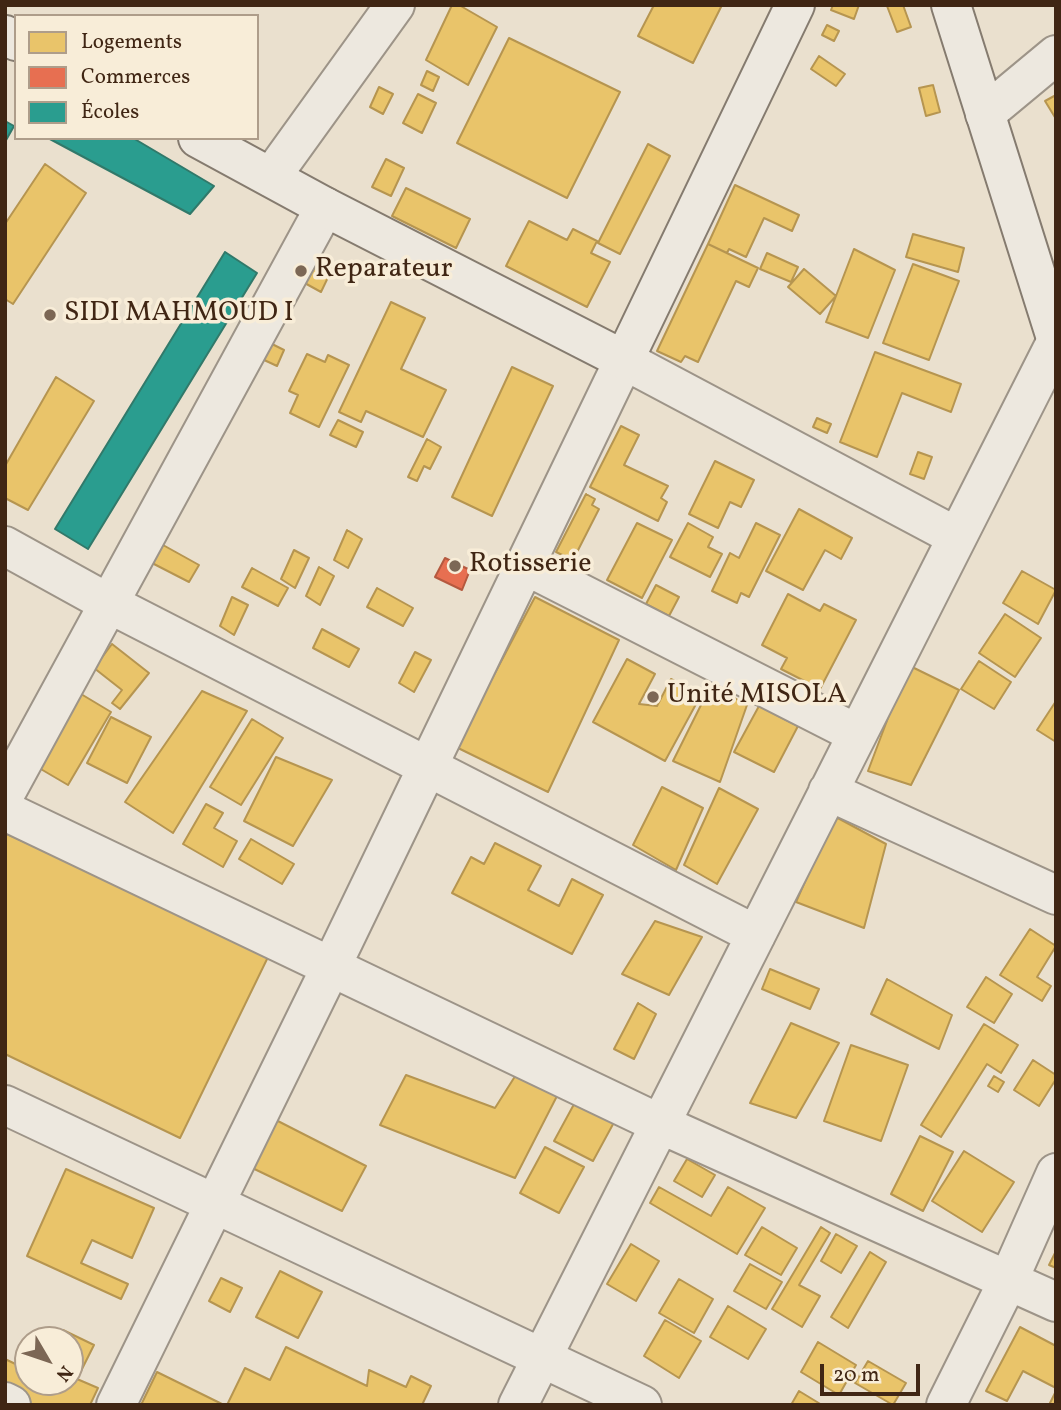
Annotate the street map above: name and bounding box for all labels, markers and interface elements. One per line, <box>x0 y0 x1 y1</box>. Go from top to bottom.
legend <box>14 14 259 140</box>
text: Logements <box>81 28 182 57</box>
text: Commerces <box>81 63 190 92</box>
text: Écoles <box>81 98 139 127</box>
place label: Reparateur <box>315 254 452 288</box>
marker: Reparateur <box>293 263 309 279</box>
place label: SIDI MAHMOUD I <box>64 298 294 332</box>
marker: SIDI MAHMOUD I <box>42 307 58 323</box>
place label: Rotisserie <box>469 549 591 583</box>
marker: Rotisserie <box>447 558 463 574</box>
place label: Unité MISOLA <box>667 680 847 714</box>
marker: Unité MISOLA <box>645 689 661 705</box>
north arrow <box>14 1326 84 1396</box>
scale bar <box>823 1350 923 1394</box>
text: N <box>49 1359 78 1386</box>
text: 20 m <box>833 1361 879 1390</box>

